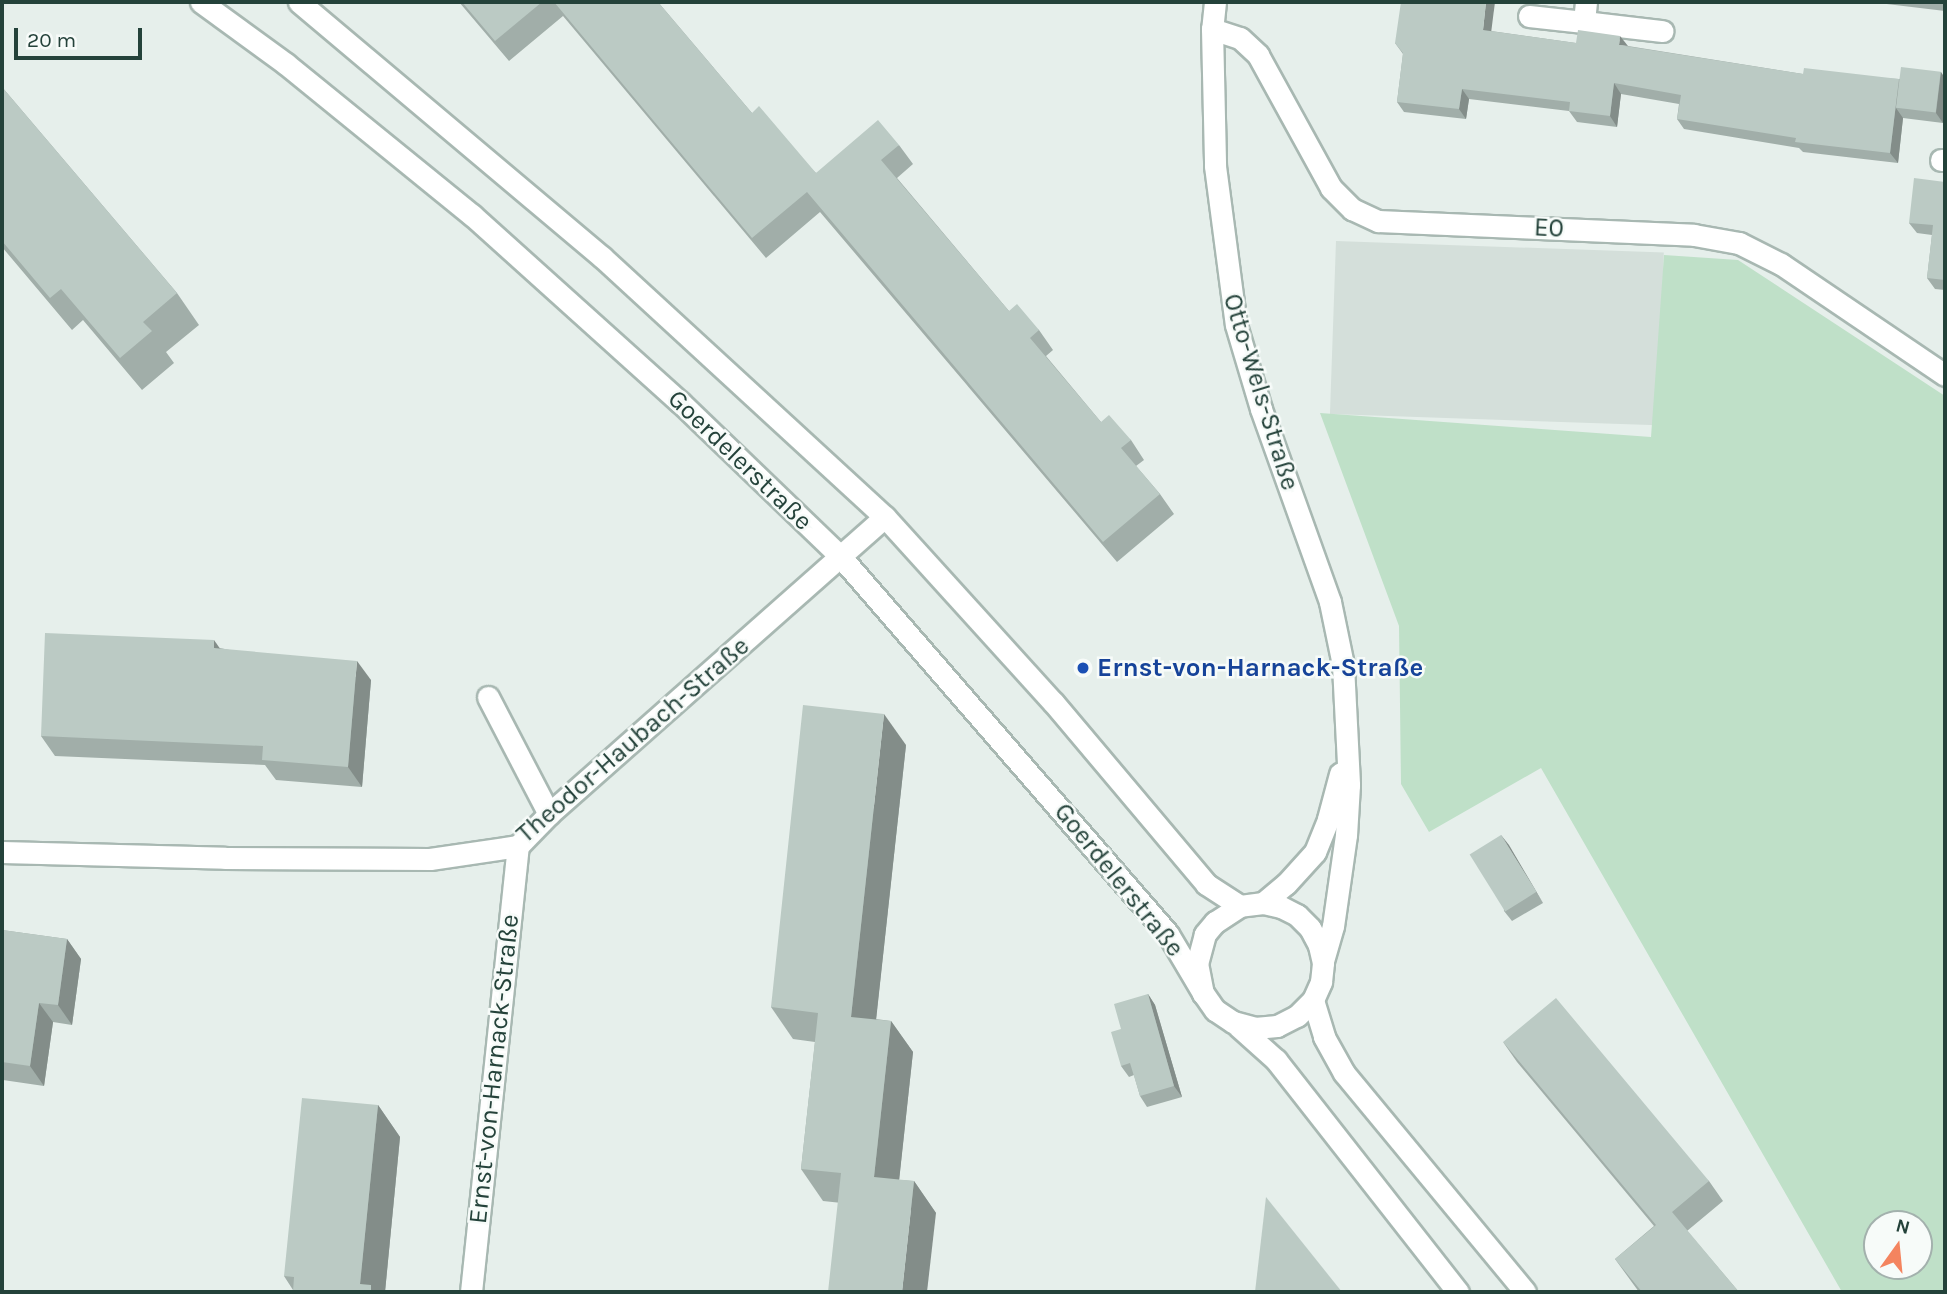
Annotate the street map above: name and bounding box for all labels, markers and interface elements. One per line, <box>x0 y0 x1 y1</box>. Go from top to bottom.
scale bar <box>18 14 145 58</box>
text: 20 m <box>27 28 76 52</box>
street label: E0 <box>1533 212 1565 244</box>
street label: Otto-Wels-Straße <box>1216 290 1306 494</box>
street label: Goerdelerstraße <box>661 383 819 537</box>
street label: Theodor-Haubach-Straße <box>510 630 756 850</box>
place label: Ernst-von-Harnack-Straße <box>1097 652 1423 684</box>
marker: Ernst-von-Harnack-Straße <box>1075 660 1091 676</box>
street label: Goerdelerstraße <box>1047 797 1191 963</box>
street label: Ernst-von-Harnack-Straße <box>462 913 526 1225</box>
north arrow <box>1863 1210 1933 1280</box>
text: N <box>1893 1214 1912 1239</box>

